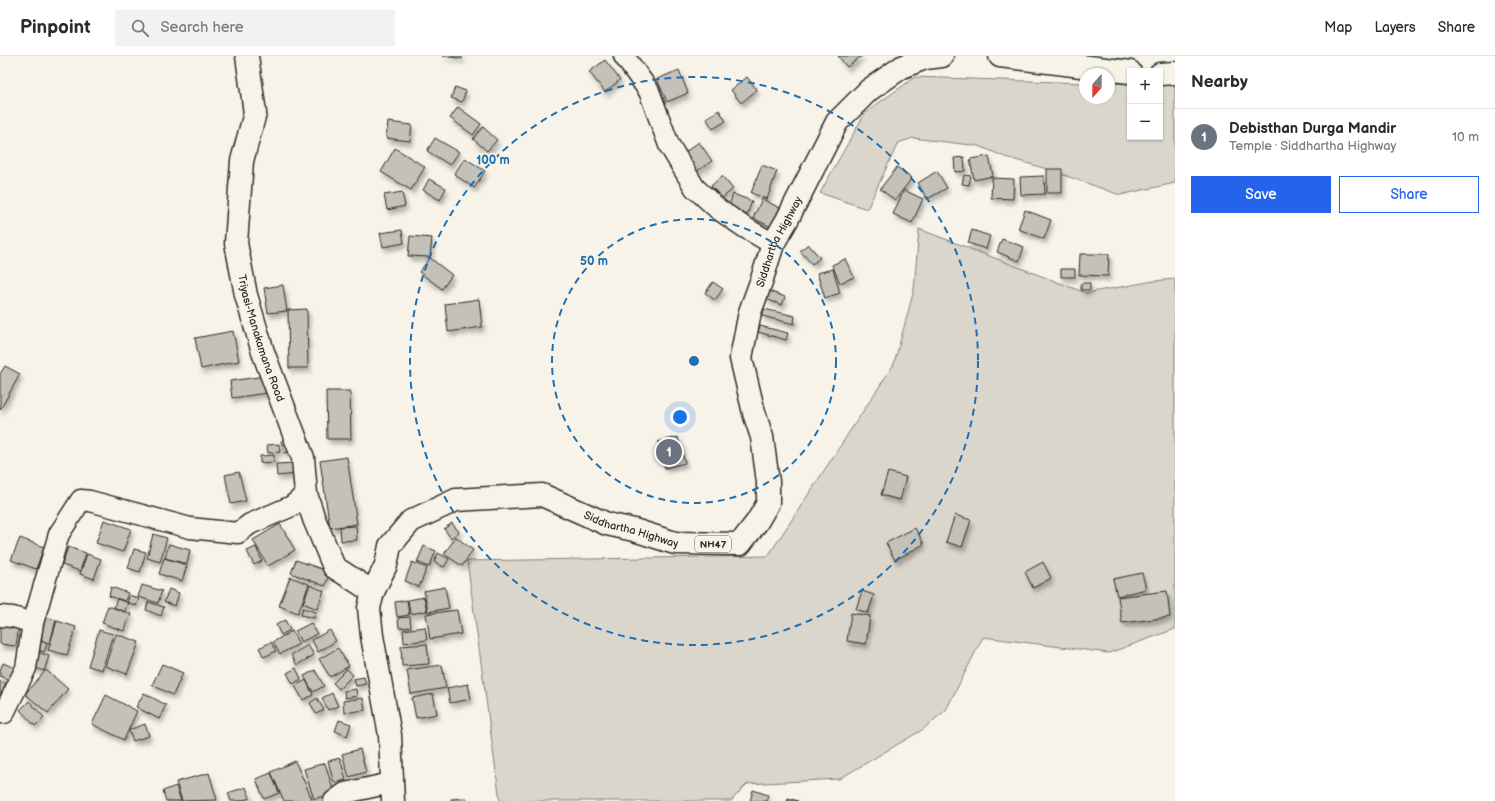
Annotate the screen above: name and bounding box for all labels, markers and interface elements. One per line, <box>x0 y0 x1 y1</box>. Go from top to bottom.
search box <box>115 10 395 46</box>
text: Pinpoint <box>20 16 91 39</box>
icon: search <box>129 17 151 39</box>
text: Search here <box>161 18 244 37</box>
text: Map <box>1324 19 1352 36</box>
text: Layers <box>1374 19 1416 36</box>
text: Share <box>1438 19 1475 36</box>
north arrow <box>1079 68 1115 104</box>
map controls <box>1127 68 1163 140</box>
button: + <box>1127 68 1163 104</box>
text: Nearby <box>1191 72 1248 92</box>
button: − <box>1127 104 1163 140</box>
text: Debisthan Durga Mandir <box>1229 119 1396 138</box>
text: 1 <box>1201 129 1207 145</box>
text: 10 m <box>1452 129 1479 145</box>
text: Temple · Siddhartha Highway <box>1229 138 1396 154</box>
text: 100 m <box>476 153 510 168</box>
button: Save <box>1191 176 1331 213</box>
button: Share <box>1339 176 1479 213</box>
street label: Siddhartha Highway <box>754 194 805 289</box>
text: 50 m <box>580 254 608 269</box>
street label: Triyasi-Manakamana Road <box>235 273 287 403</box>
centre of rings <box>687 354 701 368</box>
your location <box>670 407 690 427</box>
pin: 1 <box>656 437 682 467</box>
street label: Siddhartha Highway <box>582 508 678 550</box>
road number: NH47 <box>695 536 731 552</box>

